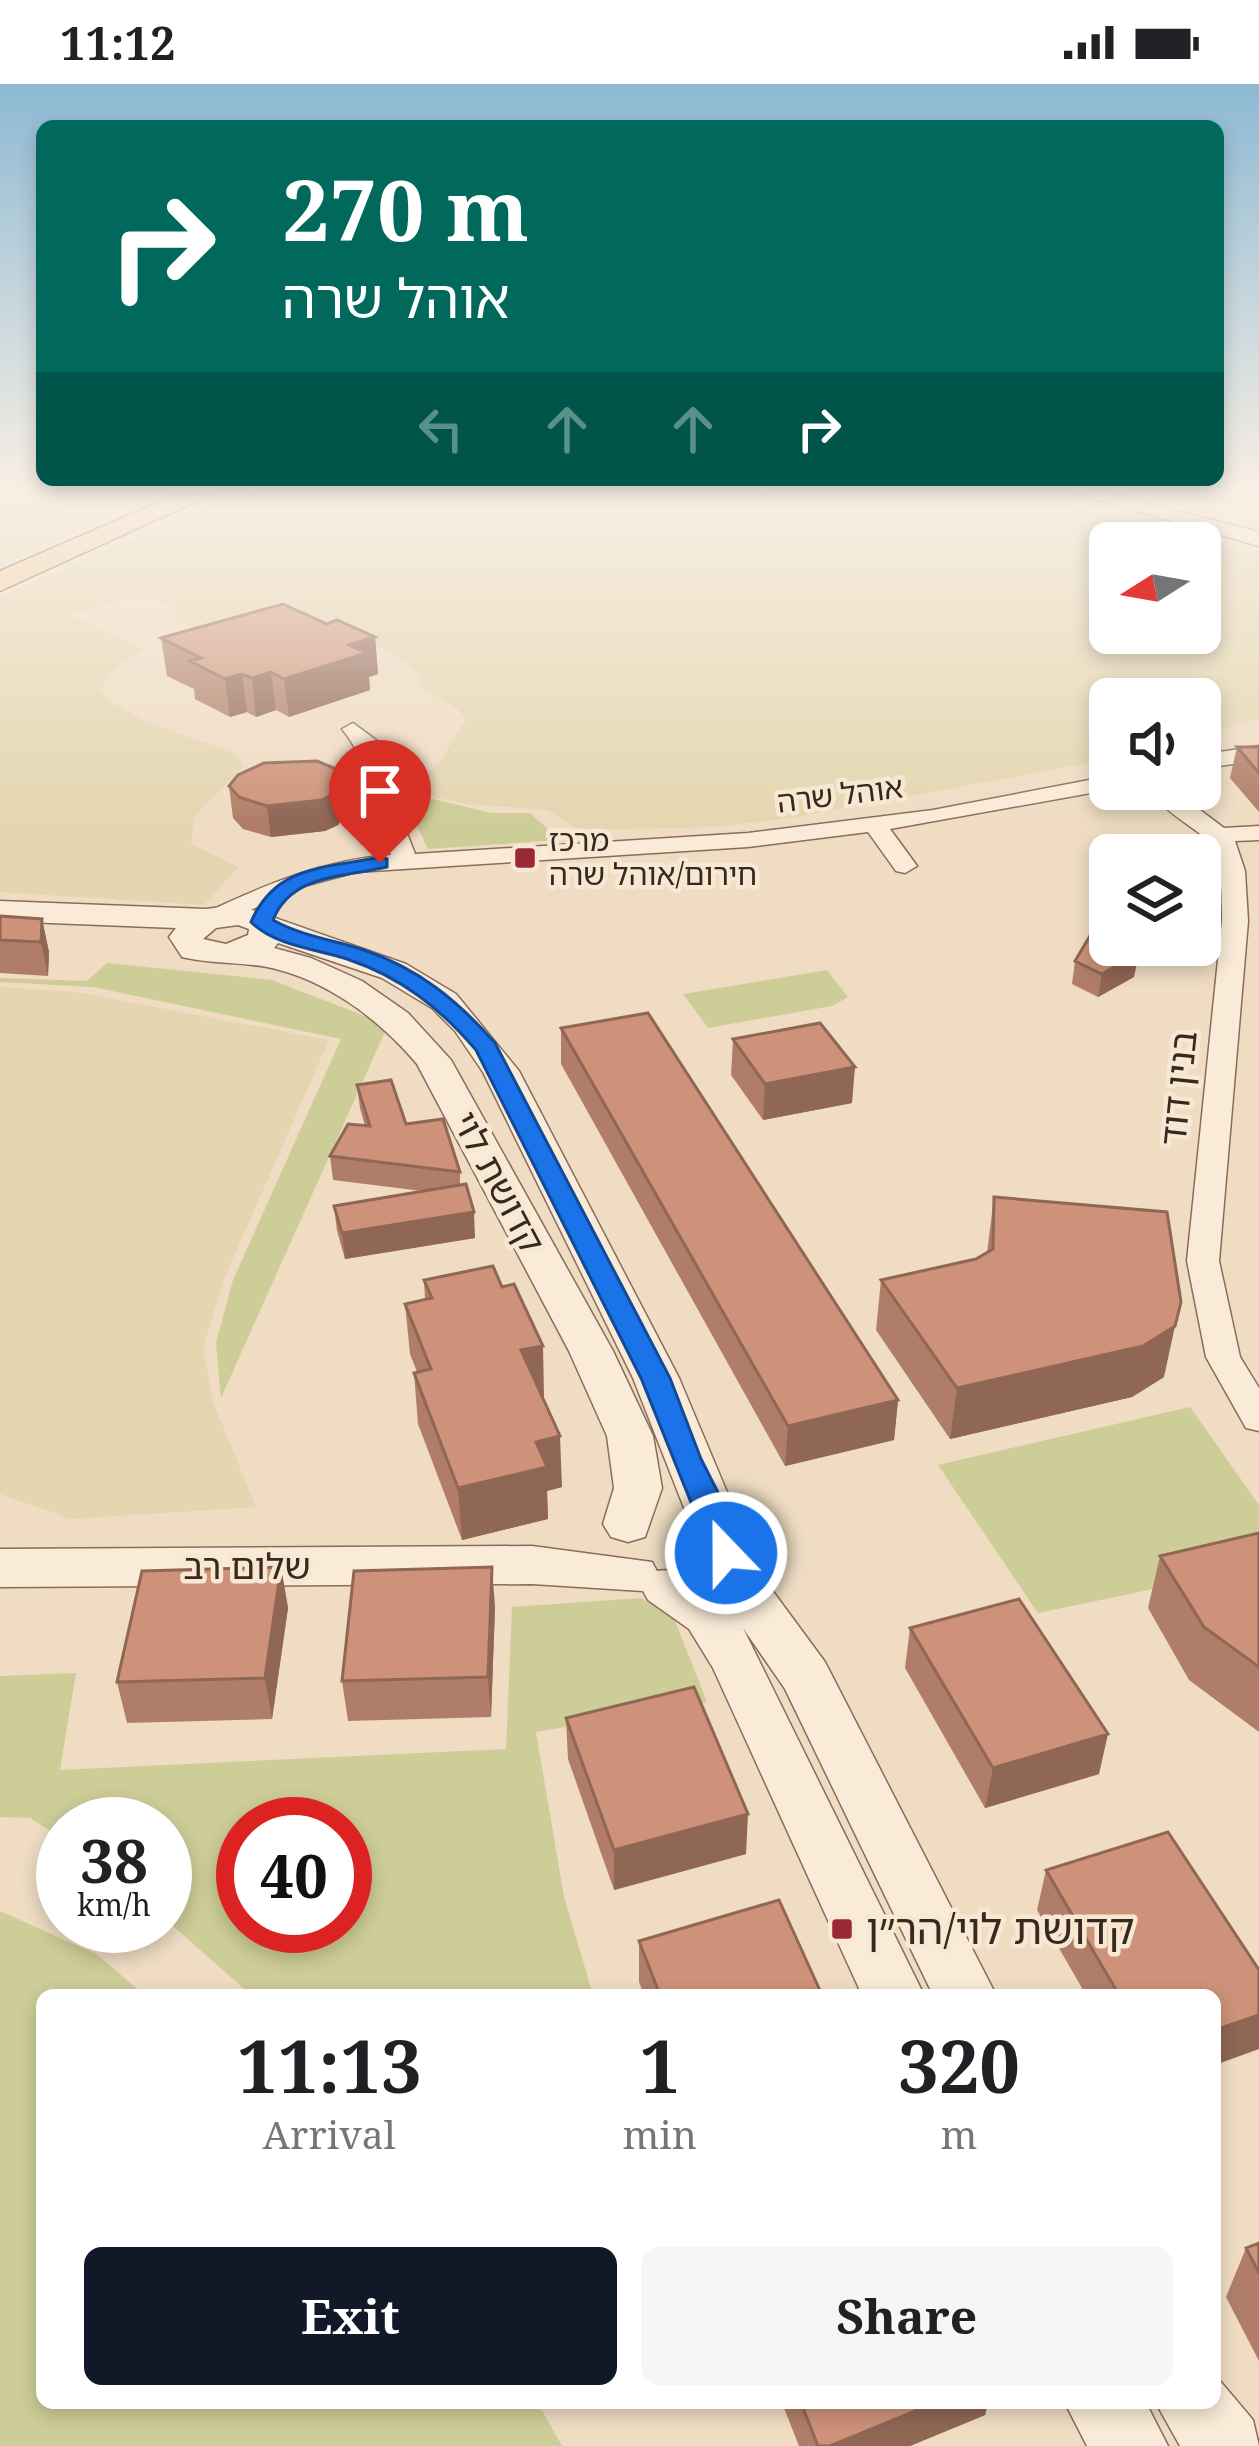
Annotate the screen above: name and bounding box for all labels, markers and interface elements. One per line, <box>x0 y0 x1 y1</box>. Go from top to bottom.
text: 11:12 <box>60 12 175 73</box>
text: 270 m <box>282 151 529 266</box>
icon: right <box>84 168 240 324</box>
text: אוהל שרה <box>282 260 510 334</box>
icon: left <box>408 396 474 462</box>
icon: ahead <box>534 396 600 462</box>
icon: ahead <box>660 396 726 462</box>
icon: right <box>786 396 852 462</box>
north arrow <box>1089 522 1221 654</box>
map controls <box>1089 522 1221 966</box>
button: sound <box>1089 678 1221 810</box>
pin <box>329 740 431 863</box>
icon: arrive <box>347 758 413 824</box>
street label: אוהל שרה <box>775 765 905 822</box>
place label: מרכז חירום/אוהל שרה <box>549 819 757 894</box>
button: layers <box>1089 834 1221 966</box>
marker: מרכז חירום/אוהל שרה <box>512 845 538 871</box>
street label: בנין דוד <box>1147 1028 1208 1148</box>
street label: קדושת לוי <box>442 1103 557 1261</box>
position arrow <box>663 1490 789 1616</box>
street label: שלום רב <box>183 1541 311 1590</box>
speed limit sign: 40 <box>216 1797 372 1953</box>
text: 38 <box>80 1819 148 1901</box>
text: km/h <box>77 1884 151 1925</box>
place label: קדושת לוי/הר״ן <box>866 1899 1135 1956</box>
marker: קדושת לוי/הר״ן <box>829 1916 855 1942</box>
text: 11:13 <box>237 2016 422 2114</box>
text: 1 <box>639 2016 680 2114</box>
text: 320 <box>898 2016 1020 2114</box>
text: Arrival <box>263 2107 396 2160</box>
text: min <box>623 2107 697 2160</box>
text: m <box>941 2107 977 2160</box>
button: Exit <box>84 2247 617 2385</box>
button: Share <box>641 2247 1173 2385</box>

